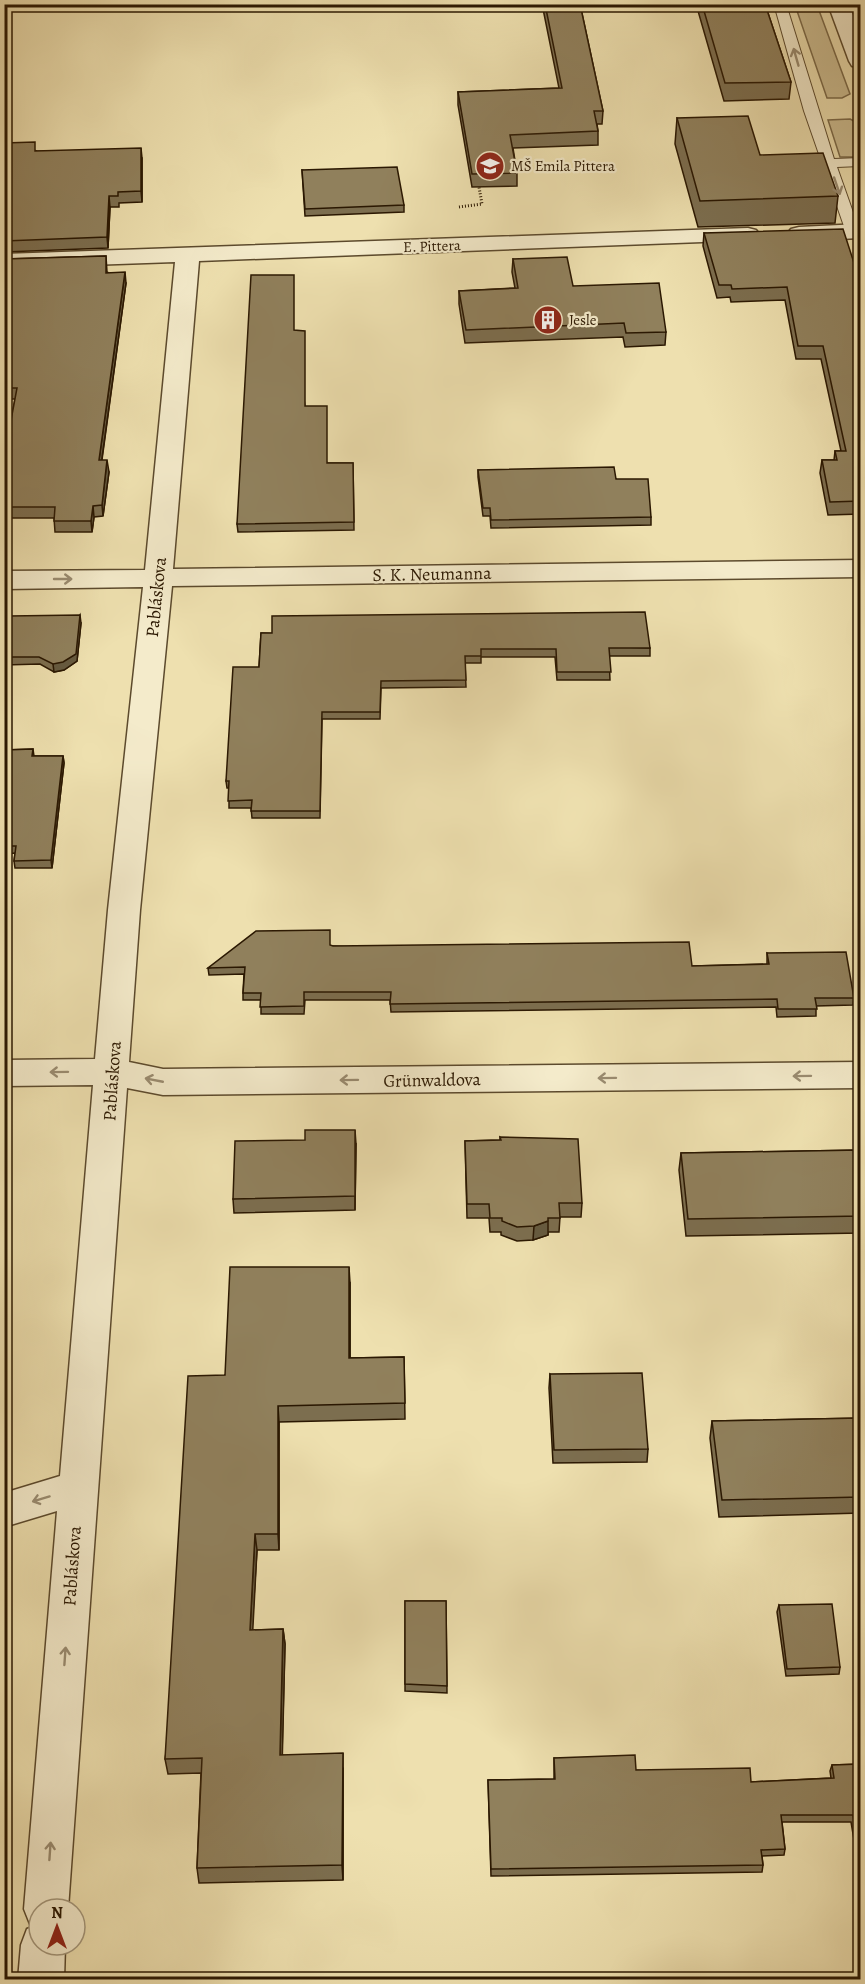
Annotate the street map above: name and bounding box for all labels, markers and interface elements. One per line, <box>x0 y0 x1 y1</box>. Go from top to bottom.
one-way arrow <box>790 48 801 67</box>
school or university icon: MŠ Emila Pittera <box>474 150 506 182</box>
place label: MŠ Emila Pittera <box>511 156 615 176</box>
one-way arrow <box>832 176 843 195</box>
street label: E. Pittera <box>403 235 461 257</box>
building icon: Jesle <box>532 304 564 336</box>
place label: Jesle <box>569 310 597 330</box>
street label: Pabláskova <box>140 555 172 638</box>
street label: S. K. Neumanna <box>372 561 492 587</box>
one-way arrow <box>52 573 72 585</box>
street label: Pabláskova <box>97 1039 127 1122</box>
one-way arrow <box>49 1066 69 1078</box>
street label: Grünwaldova <box>383 1067 482 1093</box>
one-way arrow <box>793 1070 813 1082</box>
one-way arrow <box>598 1072 618 1084</box>
one-way arrow <box>145 1074 165 1085</box>
one-way arrow <box>340 1075 360 1086</box>
one-way arrow <box>32 1494 51 1505</box>
street label: Pabláskova <box>57 1524 87 1607</box>
one-way arrow <box>60 1647 71 1667</box>
one-way arrow <box>45 1841 56 1861</box>
north arrow <box>27 1897 87 1957</box>
text: N <box>51 1902 63 1924</box>

